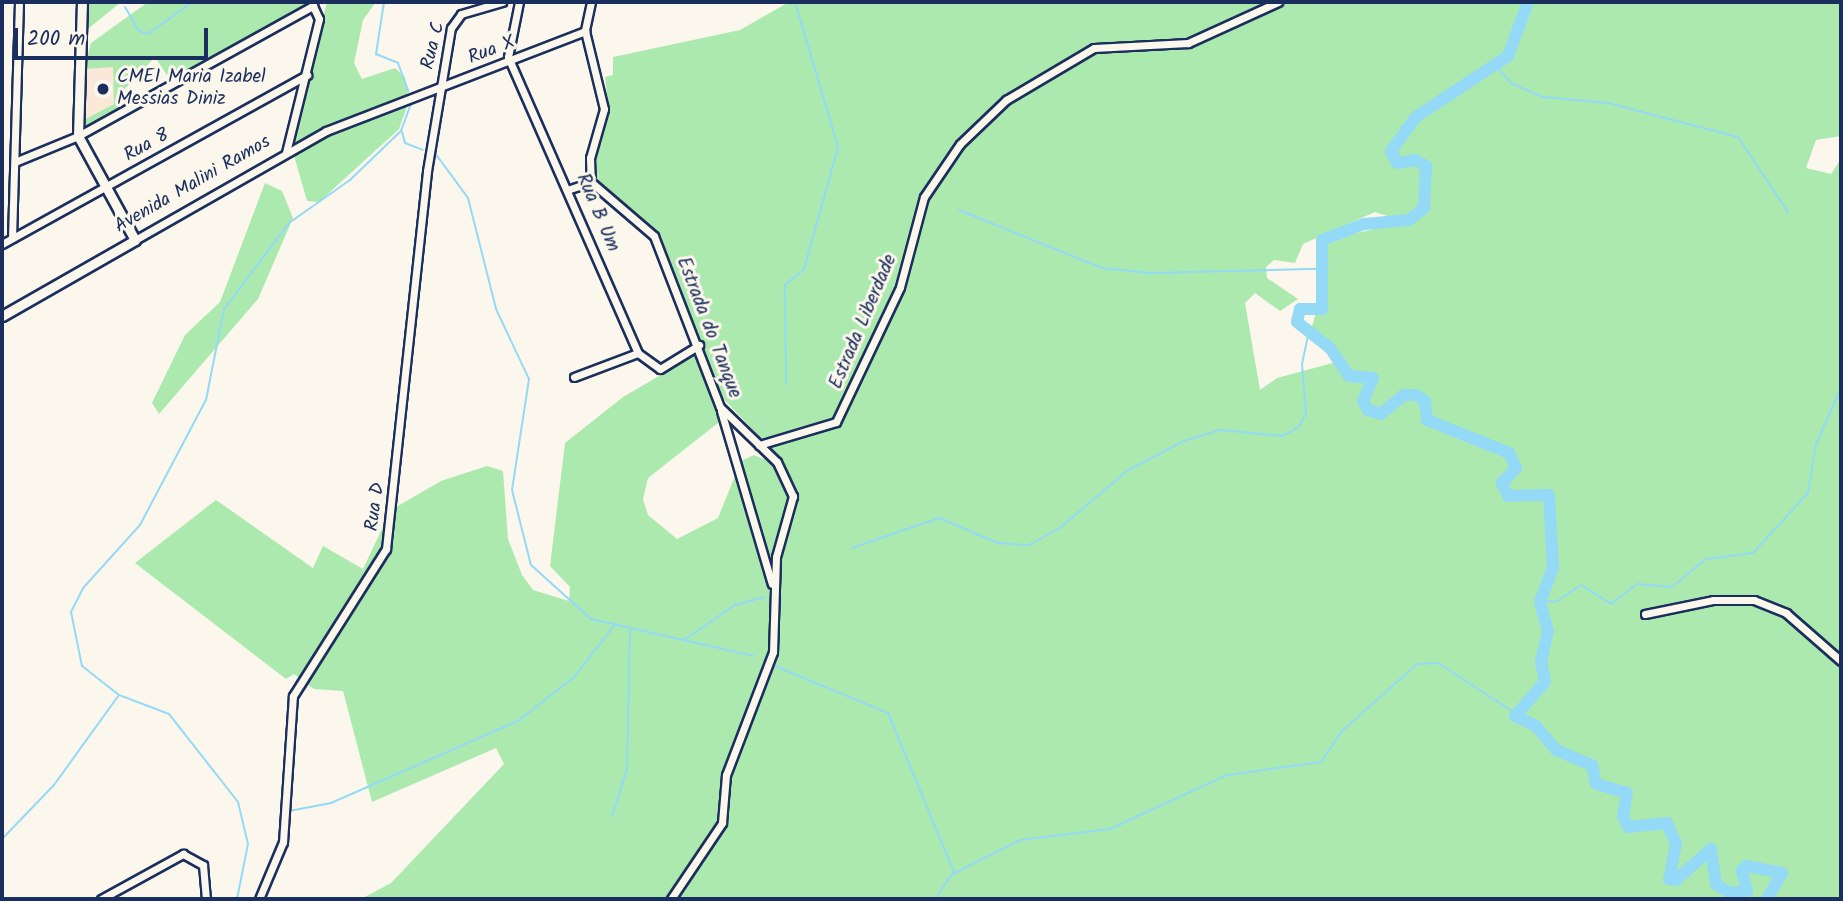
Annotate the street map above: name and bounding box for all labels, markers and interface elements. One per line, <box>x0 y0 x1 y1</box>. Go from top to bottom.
scale bar <box>18 14 212 58</box>
street label: Rua C <box>417 20 451 72</box>
text: 200 m <box>27 23 85 56</box>
street label: Rua X <box>465 32 519 70</box>
place label: CMEI Maria Izabel Messias Diniz <box>117 67 266 111</box>
marker: CMEI Maria Izabel Messias Diniz <box>95 81 111 97</box>
street label: Rua 8 <box>120 124 174 168</box>
street label: Avenida Malini Ramos <box>111 131 275 239</box>
street label: Rua B Um <box>570 170 624 256</box>
street label: Estrada Liberdade <box>825 251 903 393</box>
street label: Estrada do Tanque <box>671 254 745 402</box>
street label: Rua D <box>361 481 391 533</box>

